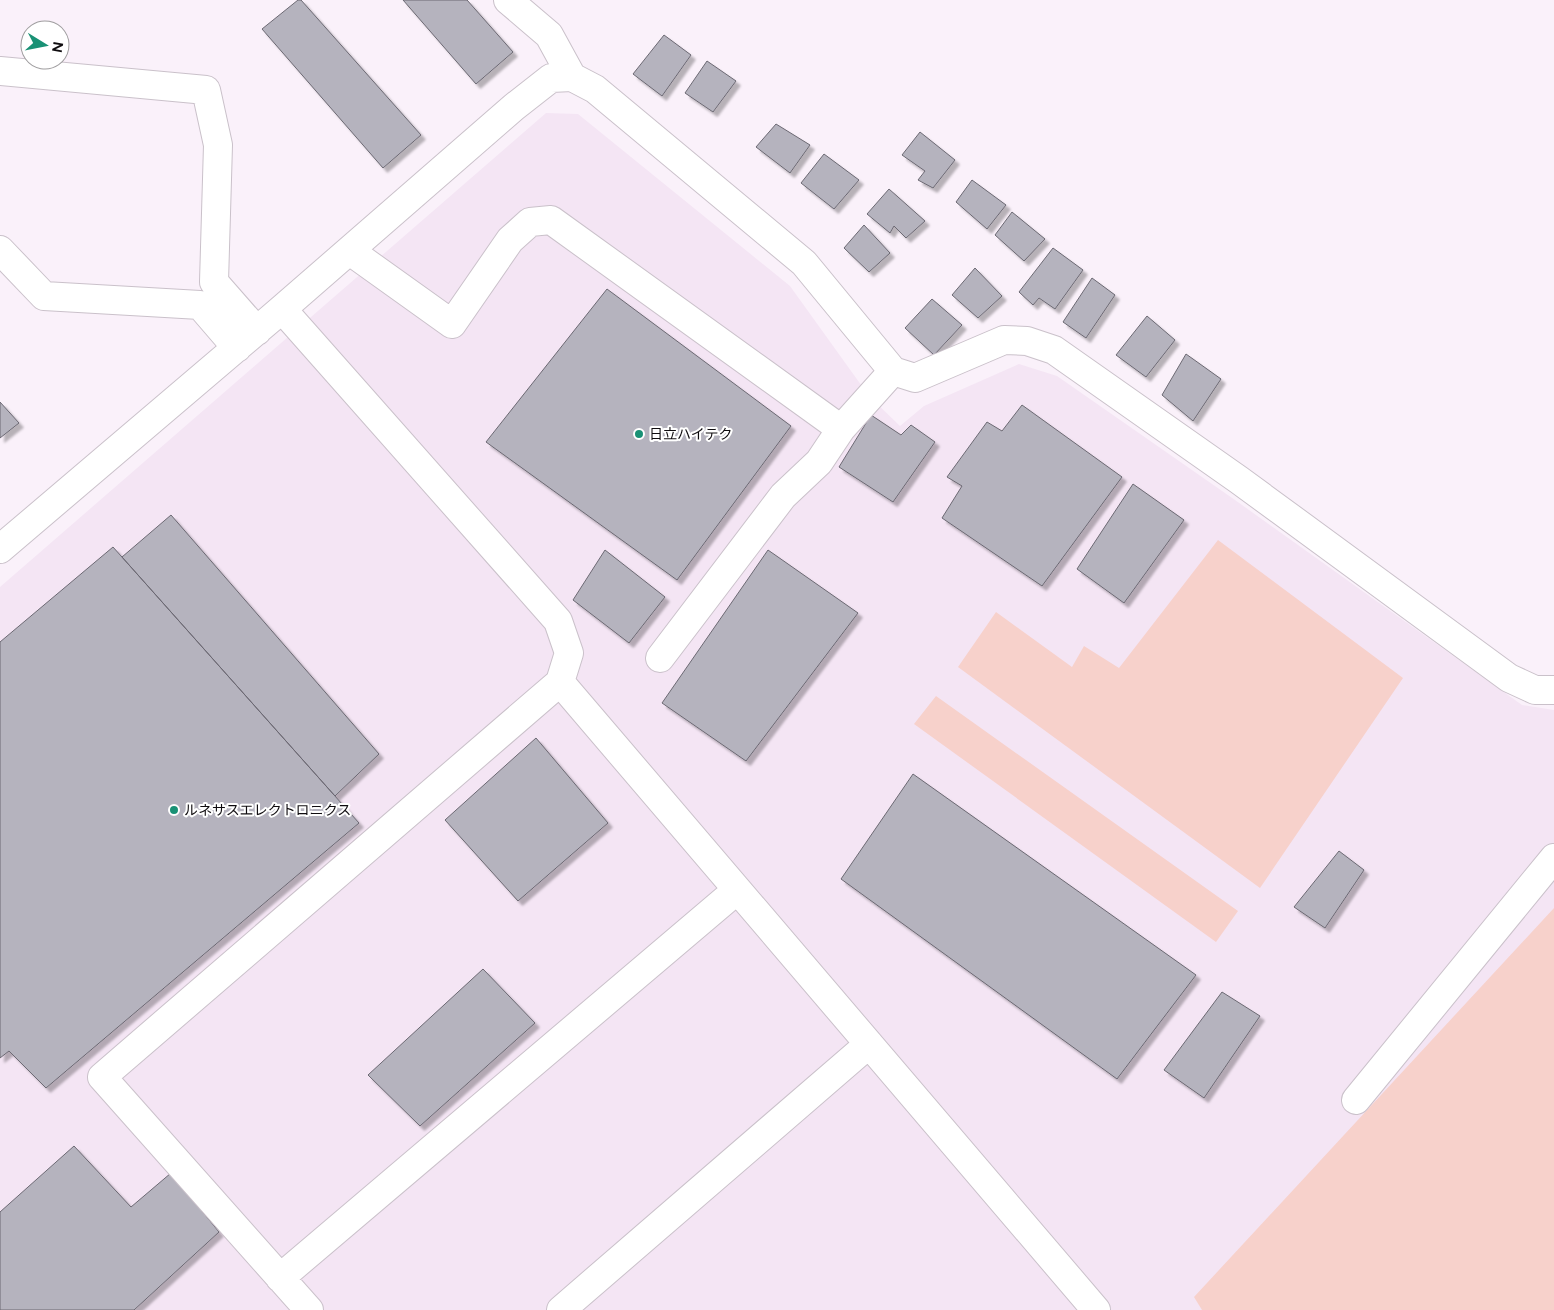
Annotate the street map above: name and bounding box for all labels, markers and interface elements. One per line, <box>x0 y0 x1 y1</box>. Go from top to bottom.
north arrow <box>20 20 70 70</box>
text: N <box>48 40 67 54</box>
place label: 日立ハイテク <box>649 426 732 443</box>
marker: 日立ハイテク <box>633 428 645 440</box>
place label: ルネサスエレクトロニクス <box>184 802 351 819</box>
marker: ルネサスエレクトロニクス <box>168 804 180 816</box>

